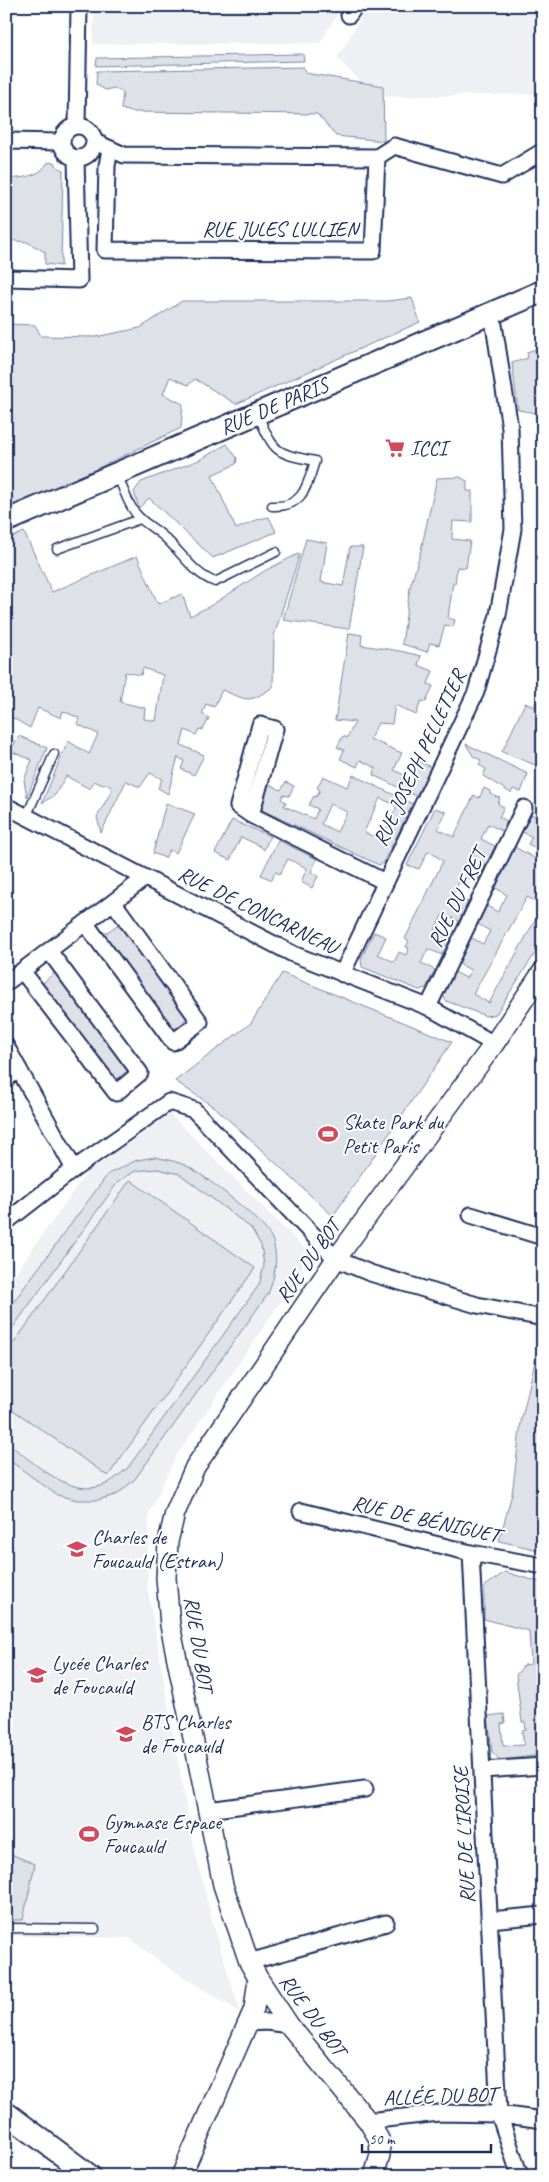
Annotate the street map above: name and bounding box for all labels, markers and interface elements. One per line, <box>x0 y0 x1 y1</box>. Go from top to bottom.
street label: RUE JULES LULLIEN <box>202 216 361 242</box>
street label: RUE DE PARIS <box>216 370 335 440</box>
place label: ICCI <box>410 435 451 461</box>
supermarket icon: ICCI <box>384 437 406 459</box>
street label: RUE JOSEPH PELLETIER <box>367 664 472 850</box>
street label: RUE DU FRET <box>422 840 494 951</box>
street label: RUE DE CONCARNEAU <box>174 860 345 962</box>
place label: Skate Park du Petit Paris <box>343 1109 444 1159</box>
sports icon: Skate Park du Petit Paris <box>317 1123 339 1145</box>
street label: RUE DU BOT <box>270 1211 349 1308</box>
street label: RUE DE BÉNIGUET <box>350 1489 508 1550</box>
place label: Charles de Foucauld (Estran) <box>92 1524 223 1574</box>
school or university icon: Charles de Foucauld (Estran) <box>66 1538 88 1560</box>
street label: RUE DU BOT <box>179 1595 220 1698</box>
place label: Lycée Charles de Foucauld <box>52 1650 149 1700</box>
school or university icon: Lycée Charles de Foucauld <box>26 1664 48 1686</box>
place label: BTS Charles de Foucauld <box>141 1709 232 1759</box>
school or university icon: BTS Charles de Foucauld <box>115 1723 137 1745</box>
street label: RUE DE L'IROISE <box>447 1763 481 1904</box>
place label: Gymnase Espace Foucauld <box>104 1809 223 1859</box>
sports icon: Gymnase Espace Foucauld <box>78 1823 100 1845</box>
street label: RUE DU BOT <box>274 1969 355 2064</box>
street label: ALLÉE DU BOT <box>383 2081 503 2111</box>
scale bar <box>362 2122 490 2154</box>
text: 50 m <box>369 2130 396 2149</box>

